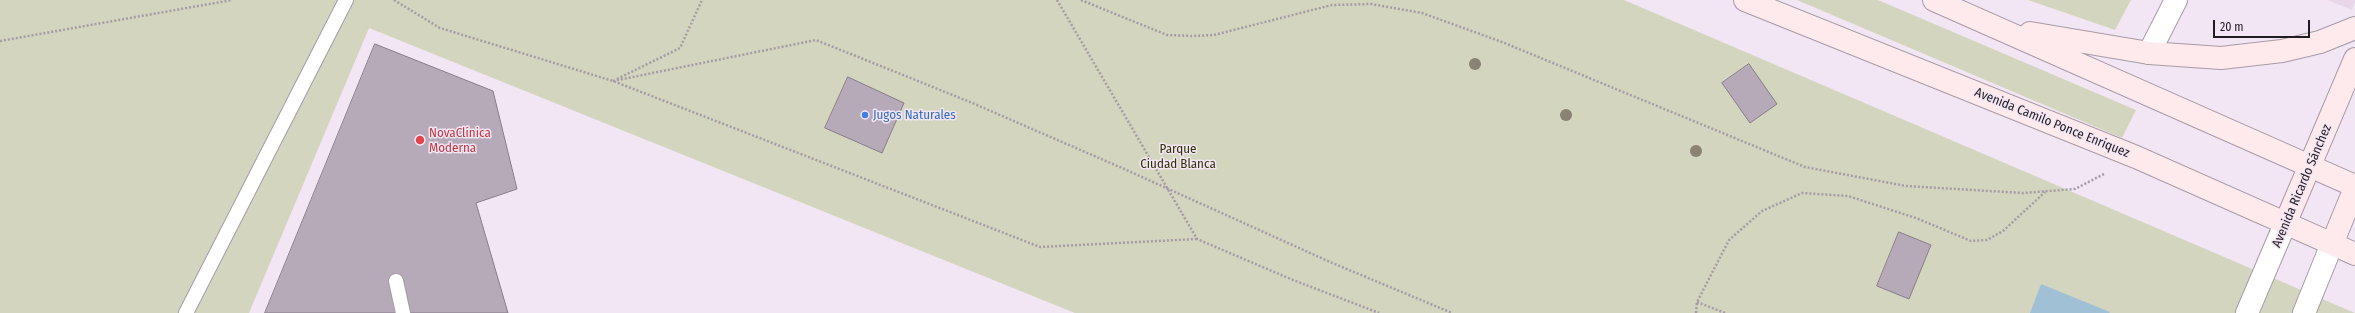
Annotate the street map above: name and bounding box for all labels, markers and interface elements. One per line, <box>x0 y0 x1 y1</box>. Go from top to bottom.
scale bar <box>2215 12 2312 38</box>
text: 20 m <box>2220 20 2244 34</box>
street label: Avenida Camilo Ponce Enriquez <box>1972 85 2132 161</box>
place label: Jugos Naturales <box>873 107 956 123</box>
marker: Jugos Naturales <box>860 110 870 120</box>
street label: Avenida Ricardo Sánchez <box>2269 122 2335 250</box>
place label: NovaClínica Moderna <box>429 125 491 156</box>
marker: NovaClínica Moderna <box>414 134 426 146</box>
park label: Parque Ciudad Blanca <box>1140 141 1216 172</box>

